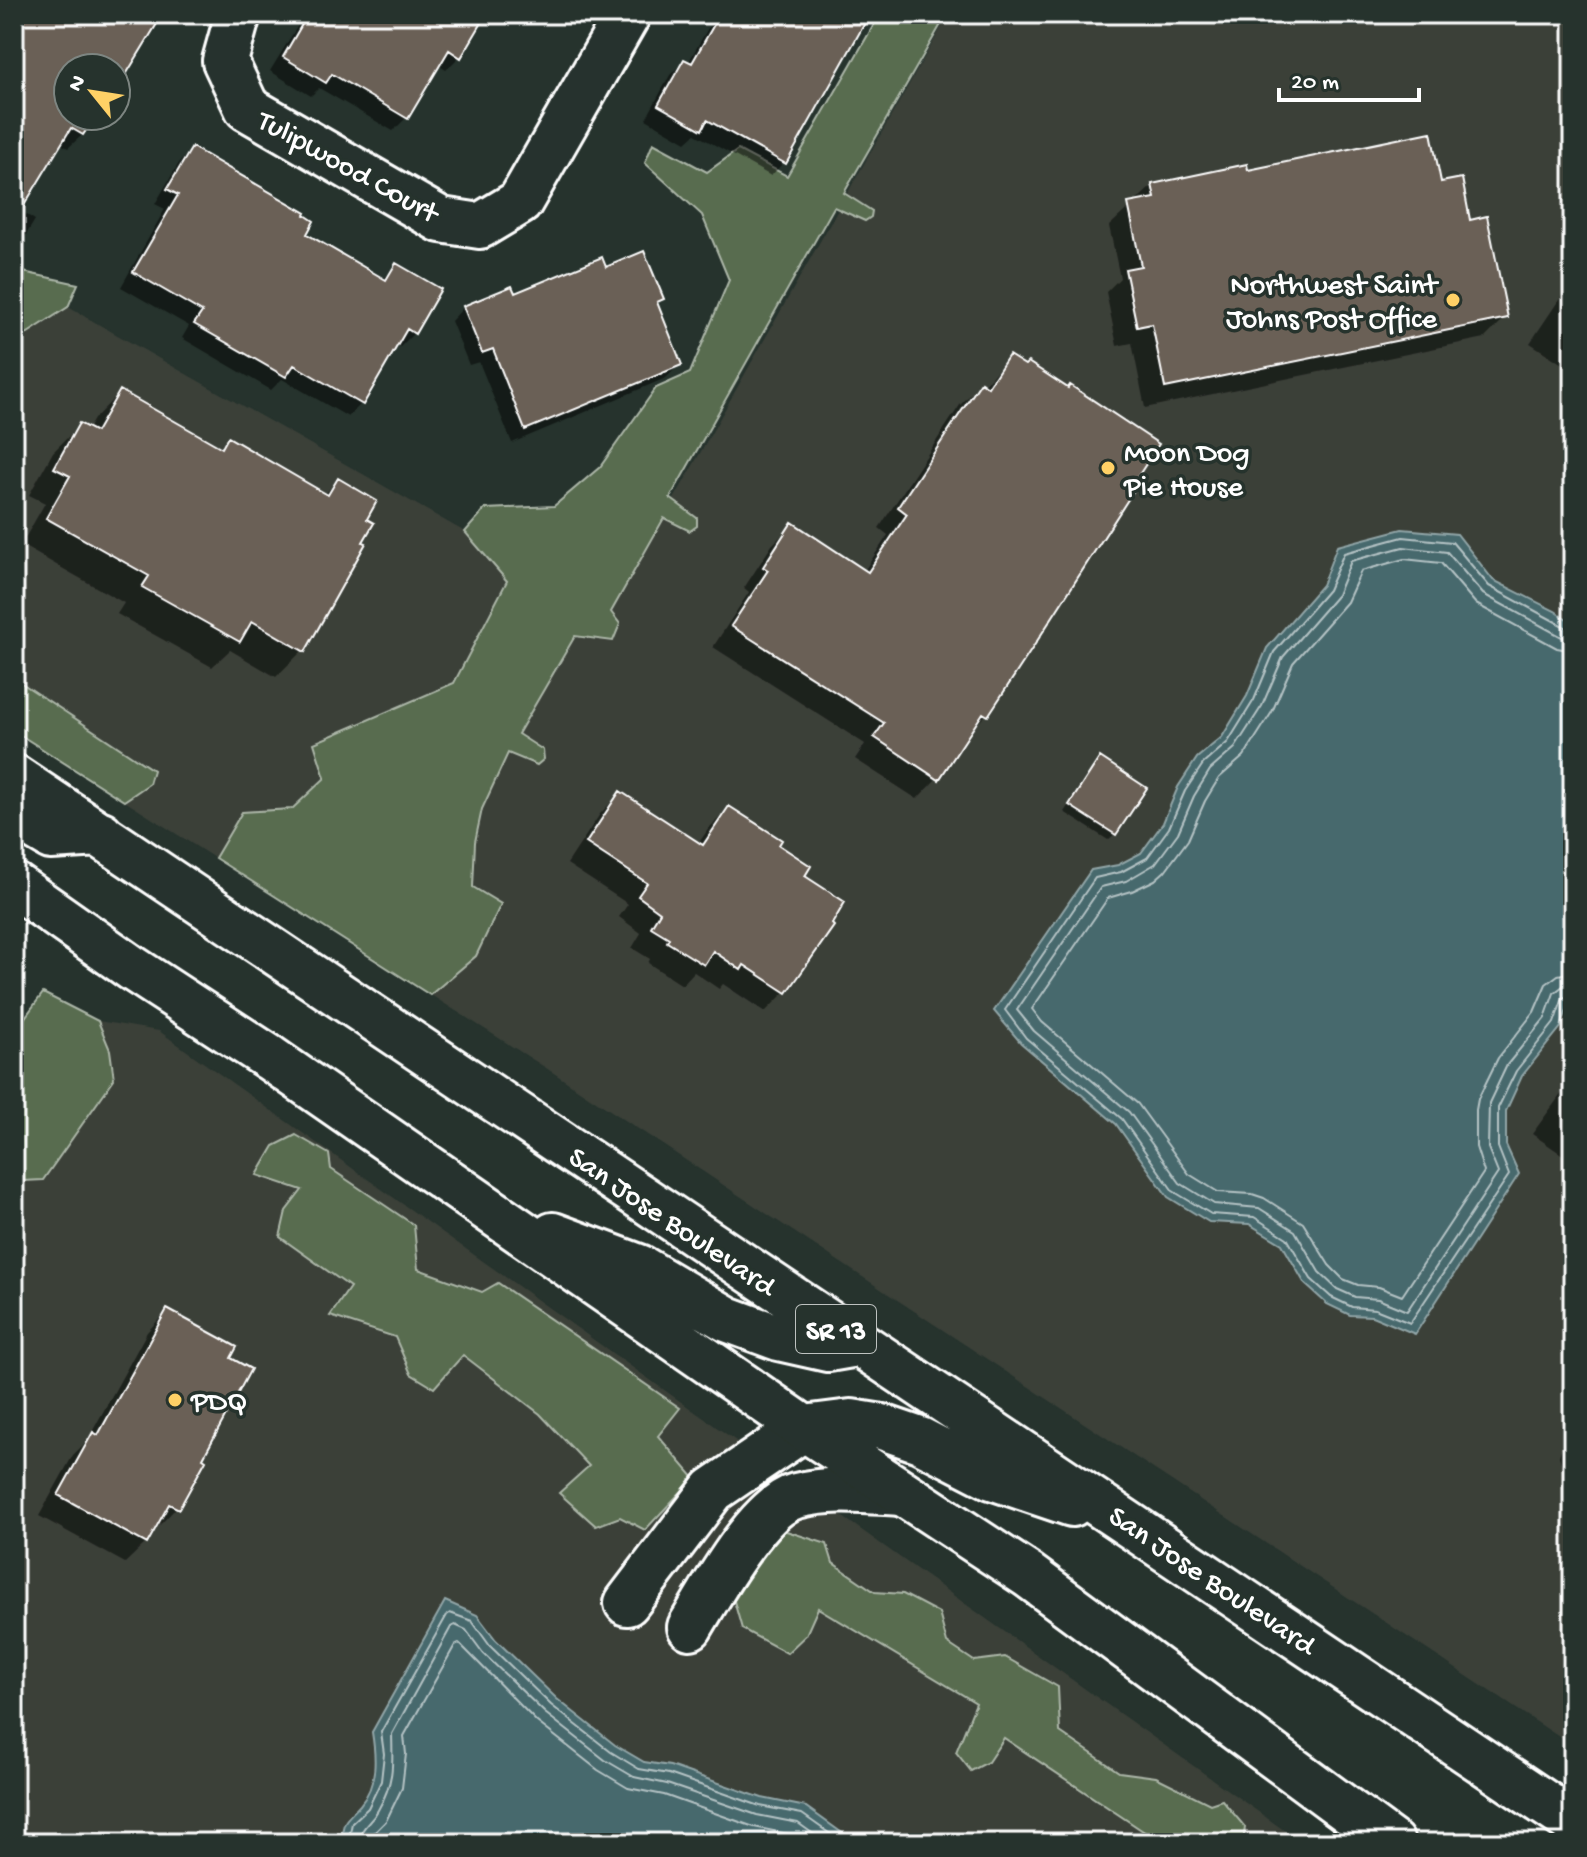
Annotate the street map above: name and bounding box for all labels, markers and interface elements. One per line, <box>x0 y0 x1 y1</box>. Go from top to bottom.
north arrow <box>52 52 132 132</box>
scale bar <box>1279 52 1419 102</box>
text: 20 m <box>1291 69 1339 98</box>
text: N <box>63 71 93 97</box>
street label: Tulipwood Court <box>249 104 446 234</box>
place label: Northwest Saint Johns Post Office <box>1226 270 1440 339</box>
marker: Northwest Saint Johns Post Office <box>1444 291 1462 309</box>
place label: Moon Dog Pie House <box>1123 438 1250 507</box>
marker: Moon Dog Pie House <box>1099 459 1117 477</box>
street label: San Jose Boulevard <box>560 1142 783 1307</box>
road number: SR 13 <box>796 1305 876 1353</box>
place label: PDQ <box>190 1387 247 1422</box>
marker: PDQ <box>166 1391 184 1409</box>
street label: San Jose Boulevard <box>1100 1501 1323 1666</box>

